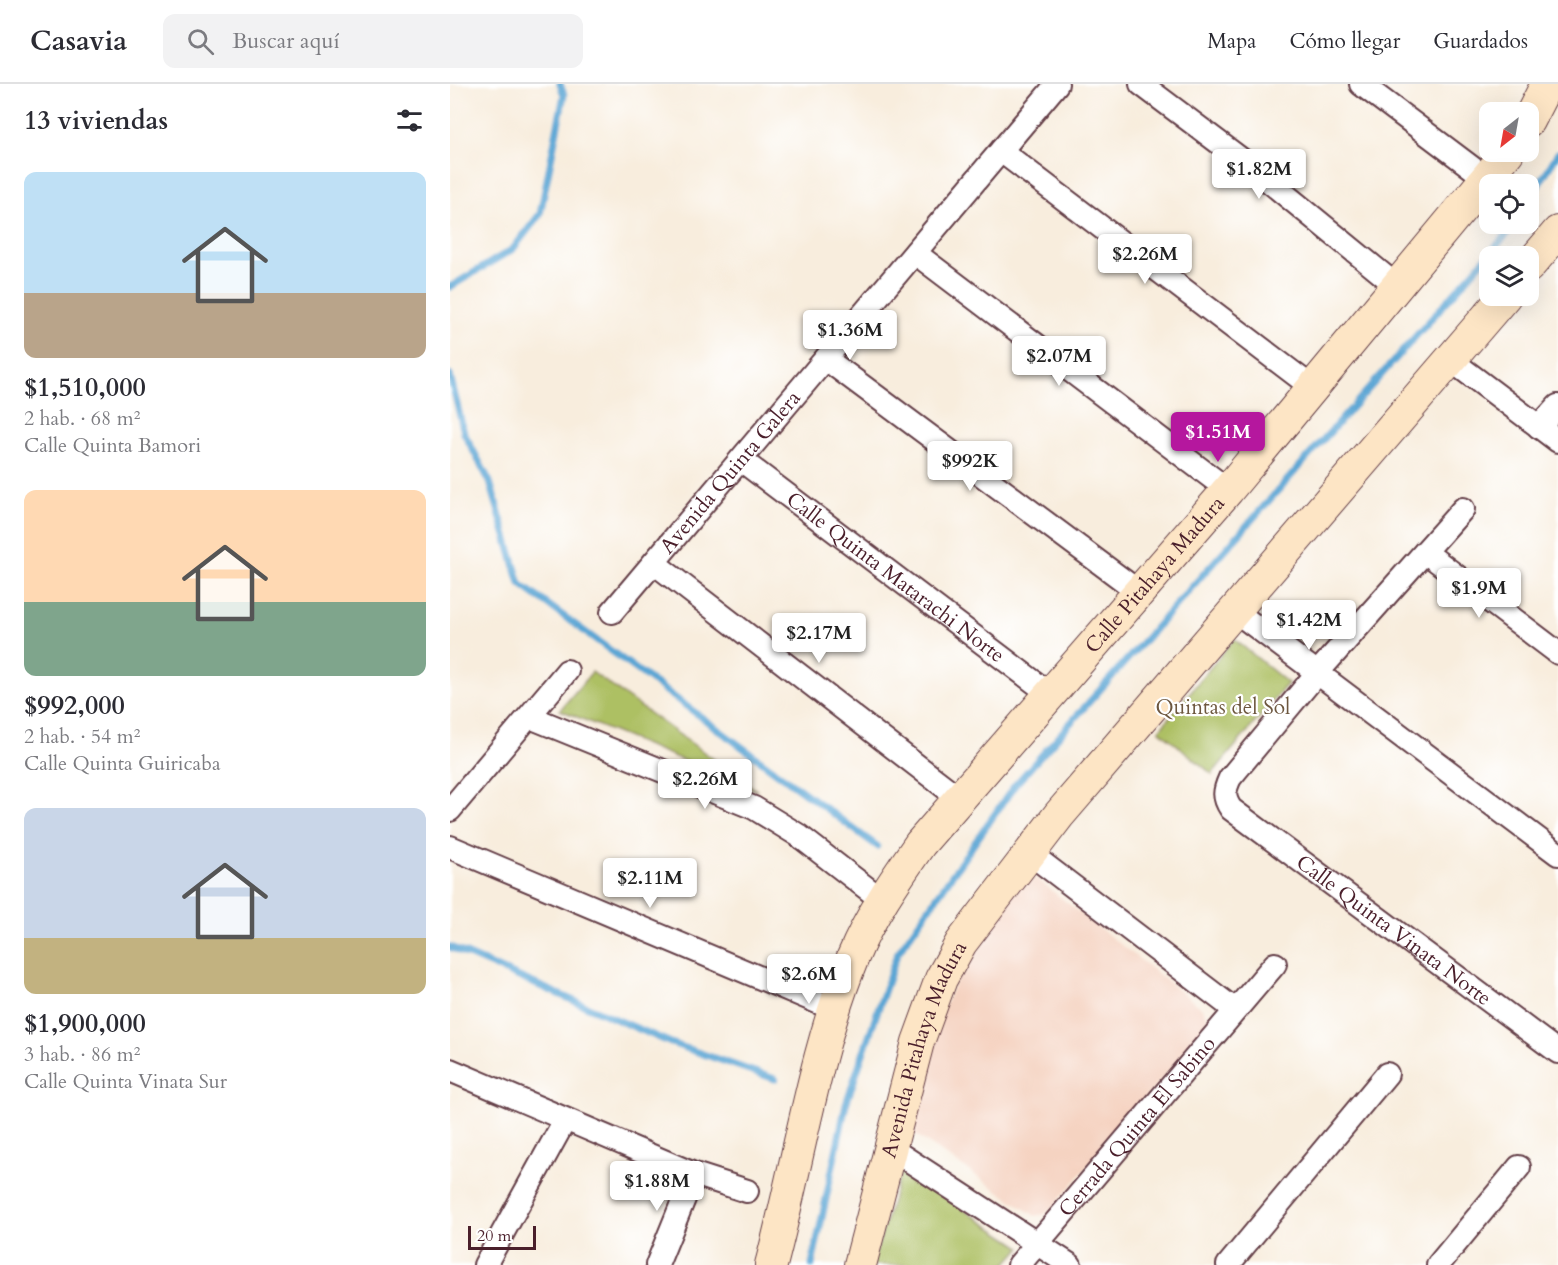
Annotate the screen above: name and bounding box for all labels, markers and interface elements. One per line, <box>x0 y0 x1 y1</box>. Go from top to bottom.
search box <box>163 14 583 68</box>
text: Casavia <box>30 22 127 60</box>
icon: search <box>184 25 217 58</box>
text: Buscar aquí <box>232 26 340 56</box>
text: Mapa <box>1207 27 1256 56</box>
text: Cómo llegar <box>1289 27 1400 56</box>
text: Guardados <box>1433 27 1528 56</box>
north arrow <box>1479 102 1539 162</box>
map controls <box>1479 102 1539 306</box>
text: 13 viviendas <box>24 103 168 138</box>
icon: filters <box>393 104 426 137</box>
pin: $1.82M <box>1210 149 1308 200</box>
text: $1.82M <box>1226 155 1292 182</box>
button: locate <box>1479 174 1539 234</box>
icon: home <box>171 211 279 319</box>
pin: $2.26M <box>1096 234 1194 285</box>
text: $2.26M <box>1112 240 1178 267</box>
button: layers <box>1479 246 1539 306</box>
pin: $1.36M <box>801 310 899 361</box>
text: $1.36M <box>817 316 883 343</box>
pin: $2.07M <box>1010 336 1108 387</box>
text: $2.07M <box>1026 342 1092 369</box>
text: $1,510,000 <box>24 370 146 405</box>
street label: Avenida Quinta Galera <box>653 385 807 560</box>
text: 2 hab. · 68 m² <box>24 405 140 432</box>
pin: $1.51M <box>1169 412 1267 463</box>
text: $1.51M <box>1185 418 1251 445</box>
text: Calle Quinta Bamori <box>24 432 201 459</box>
pin: $992K <box>928 441 1012 492</box>
text: $992K <box>941 447 999 474</box>
street label: Calle Quinta Matarachi Norte <box>780 485 1011 670</box>
street label: Calle Pitahaya Madura <box>1078 490 1231 660</box>
icon: home <box>171 529 279 637</box>
pin: $1.9M <box>1437 568 1521 619</box>
text: $1.9M <box>1451 574 1507 601</box>
pin: $1.42M <box>1260 600 1358 651</box>
text: $1.42M <box>1276 606 1342 633</box>
pin: $2.17M <box>770 613 868 664</box>
text: $2.17M <box>786 619 852 646</box>
text: $992,000 <box>24 688 125 723</box>
park label: Quintas del Sol <box>1156 693 1290 722</box>
text: 2 hab. · 54 m² <box>24 723 140 750</box>
text: Calle Quinta Guiricaba <box>24 750 221 777</box>
pin: $2.26M <box>656 759 754 810</box>
text: $2.26M <box>672 765 738 792</box>
icon: home <box>171 847 279 955</box>
street label: Calle Quinta Vinata Norte <box>1290 848 1497 1013</box>
pin: $2.11M <box>601 858 699 909</box>
text: $2.11M <box>617 864 683 891</box>
street label: Avenida Pitahaya Madura <box>874 936 974 1161</box>
pin: $2.6M <box>767 954 851 1005</box>
text: $2.6M <box>781 960 837 987</box>
text: $1,900,000 <box>24 1006 146 1041</box>
street label: Cerrada Quinta El Sabino <box>1052 1030 1222 1223</box>
text: 3 hab. · 86 m² <box>24 1041 140 1068</box>
text: Calle Quinta Vinata Sur <box>24 1068 227 1095</box>
pin: $1.88M <box>608 1161 706 1212</box>
text: $1.88M <box>624 1167 690 1194</box>
scale bar <box>468 1223 536 1250</box>
text: 20 m <box>477 1225 511 1247</box>

